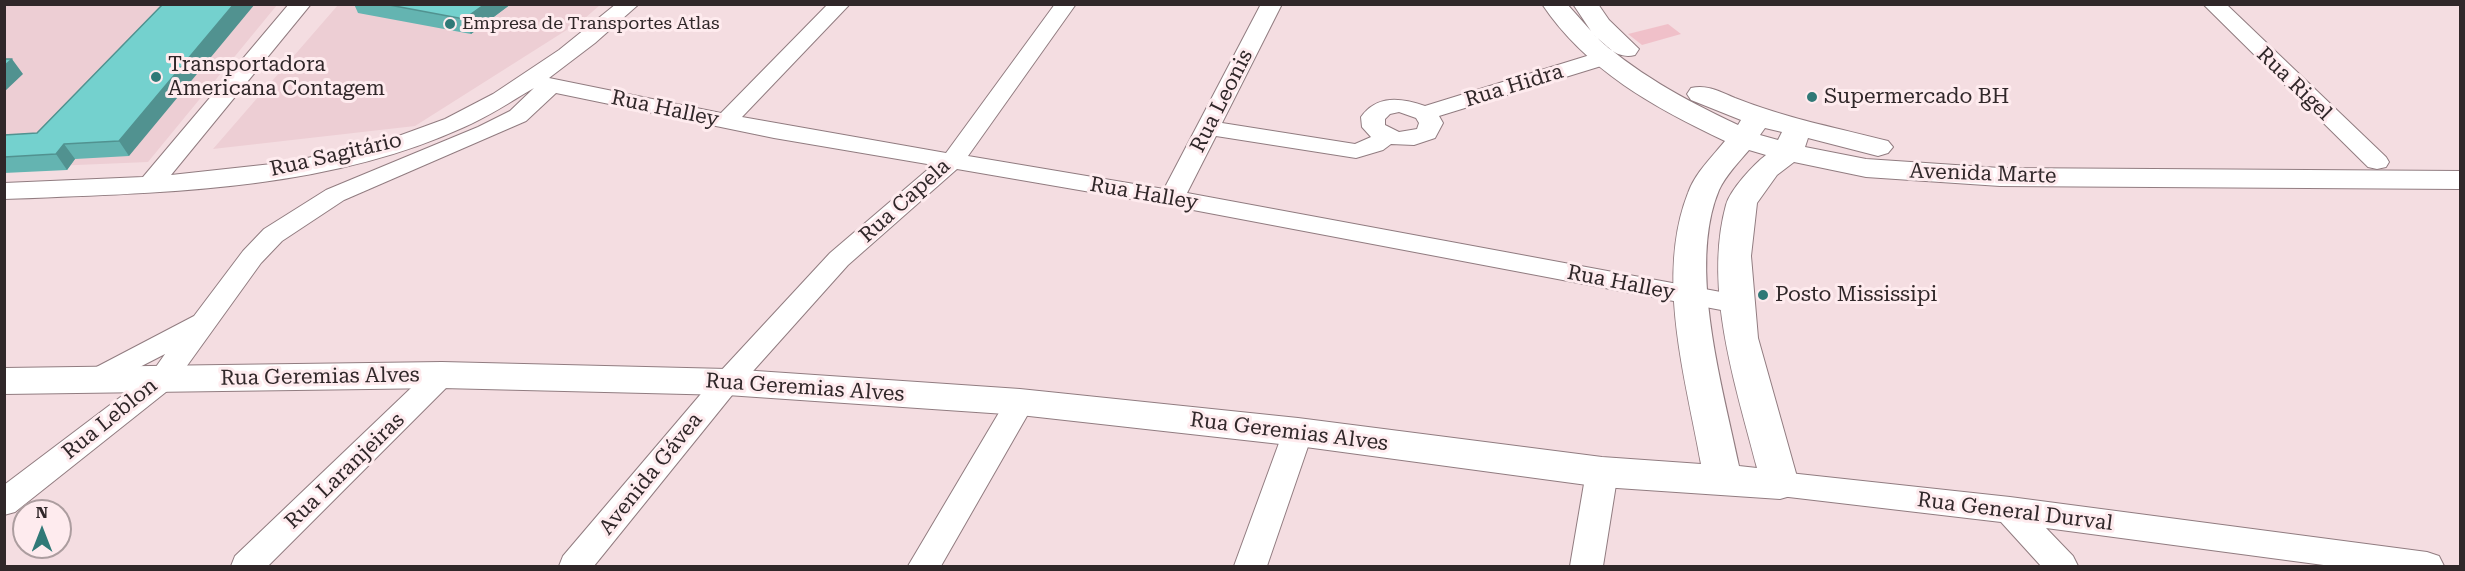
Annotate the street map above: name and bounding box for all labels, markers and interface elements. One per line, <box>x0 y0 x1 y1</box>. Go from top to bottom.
place label: Empresa de Transportes Atlas <box>462 13 719 35</box>
marker: Empresa de Transportes Atlas <box>443 17 457 31</box>
street label: Rua Rigel <box>2251 42 2337 126</box>
street label: Rua Leonis <box>1185 45 1259 157</box>
place label: Transportadora Americana Contagem <box>168 52 385 102</box>
street label: Rua Hidra <box>1462 59 1566 113</box>
marker: Transportadora Americana Contagem <box>149 70 163 84</box>
place label: Supermercado BH <box>1824 84 2009 110</box>
street label: Rua Halley <box>609 85 721 133</box>
marker: Supermercado BH <box>1805 90 1819 104</box>
street label: Rua Sagitário <box>268 128 404 182</box>
street label: Rua Capela <box>854 154 956 248</box>
street label: Avenida Marte <box>1909 159 2057 189</box>
street label: Rua Halley <box>1088 172 1200 216</box>
street label: Rua Halley <box>1565 260 1677 306</box>
place label: Posto Mississipi <box>1775 282 1937 308</box>
marker: Posto Mississipi <box>1756 288 1770 302</box>
street label: Rua Geremias Alves <box>220 363 420 391</box>
street label: Rua Geremias Alves <box>705 368 905 408</box>
street label: Rua Leblon <box>57 373 163 465</box>
street label: Rua Geremias Alves <box>1188 407 1390 457</box>
street label: Rua Laranjeiras <box>280 408 410 534</box>
street label: Avenida Gávea <box>594 408 708 540</box>
street label: Rua General Durval <box>1916 487 2114 537</box>
north arrow <box>12 499 72 559</box>
text: N <box>36 503 48 522</box>

